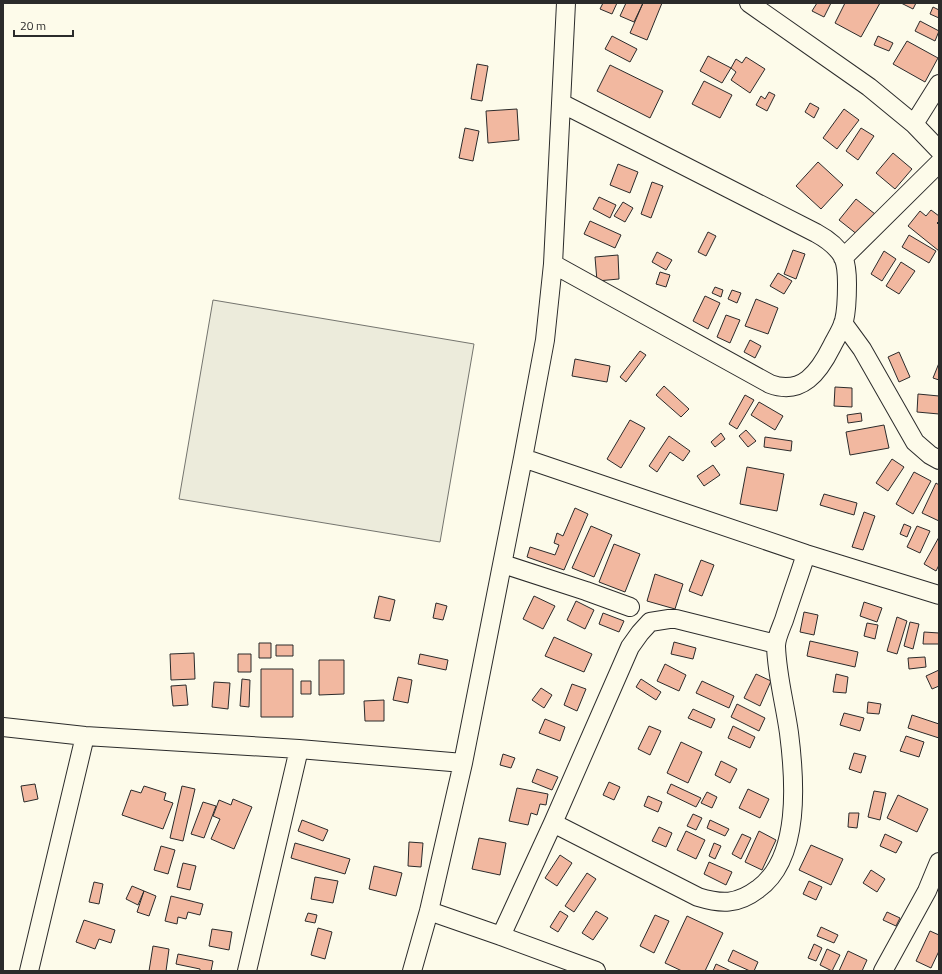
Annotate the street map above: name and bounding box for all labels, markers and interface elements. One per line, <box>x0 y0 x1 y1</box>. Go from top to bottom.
scale bar <box>14 12 73 38</box>
text: 20 m <box>20 16 46 35</box>

